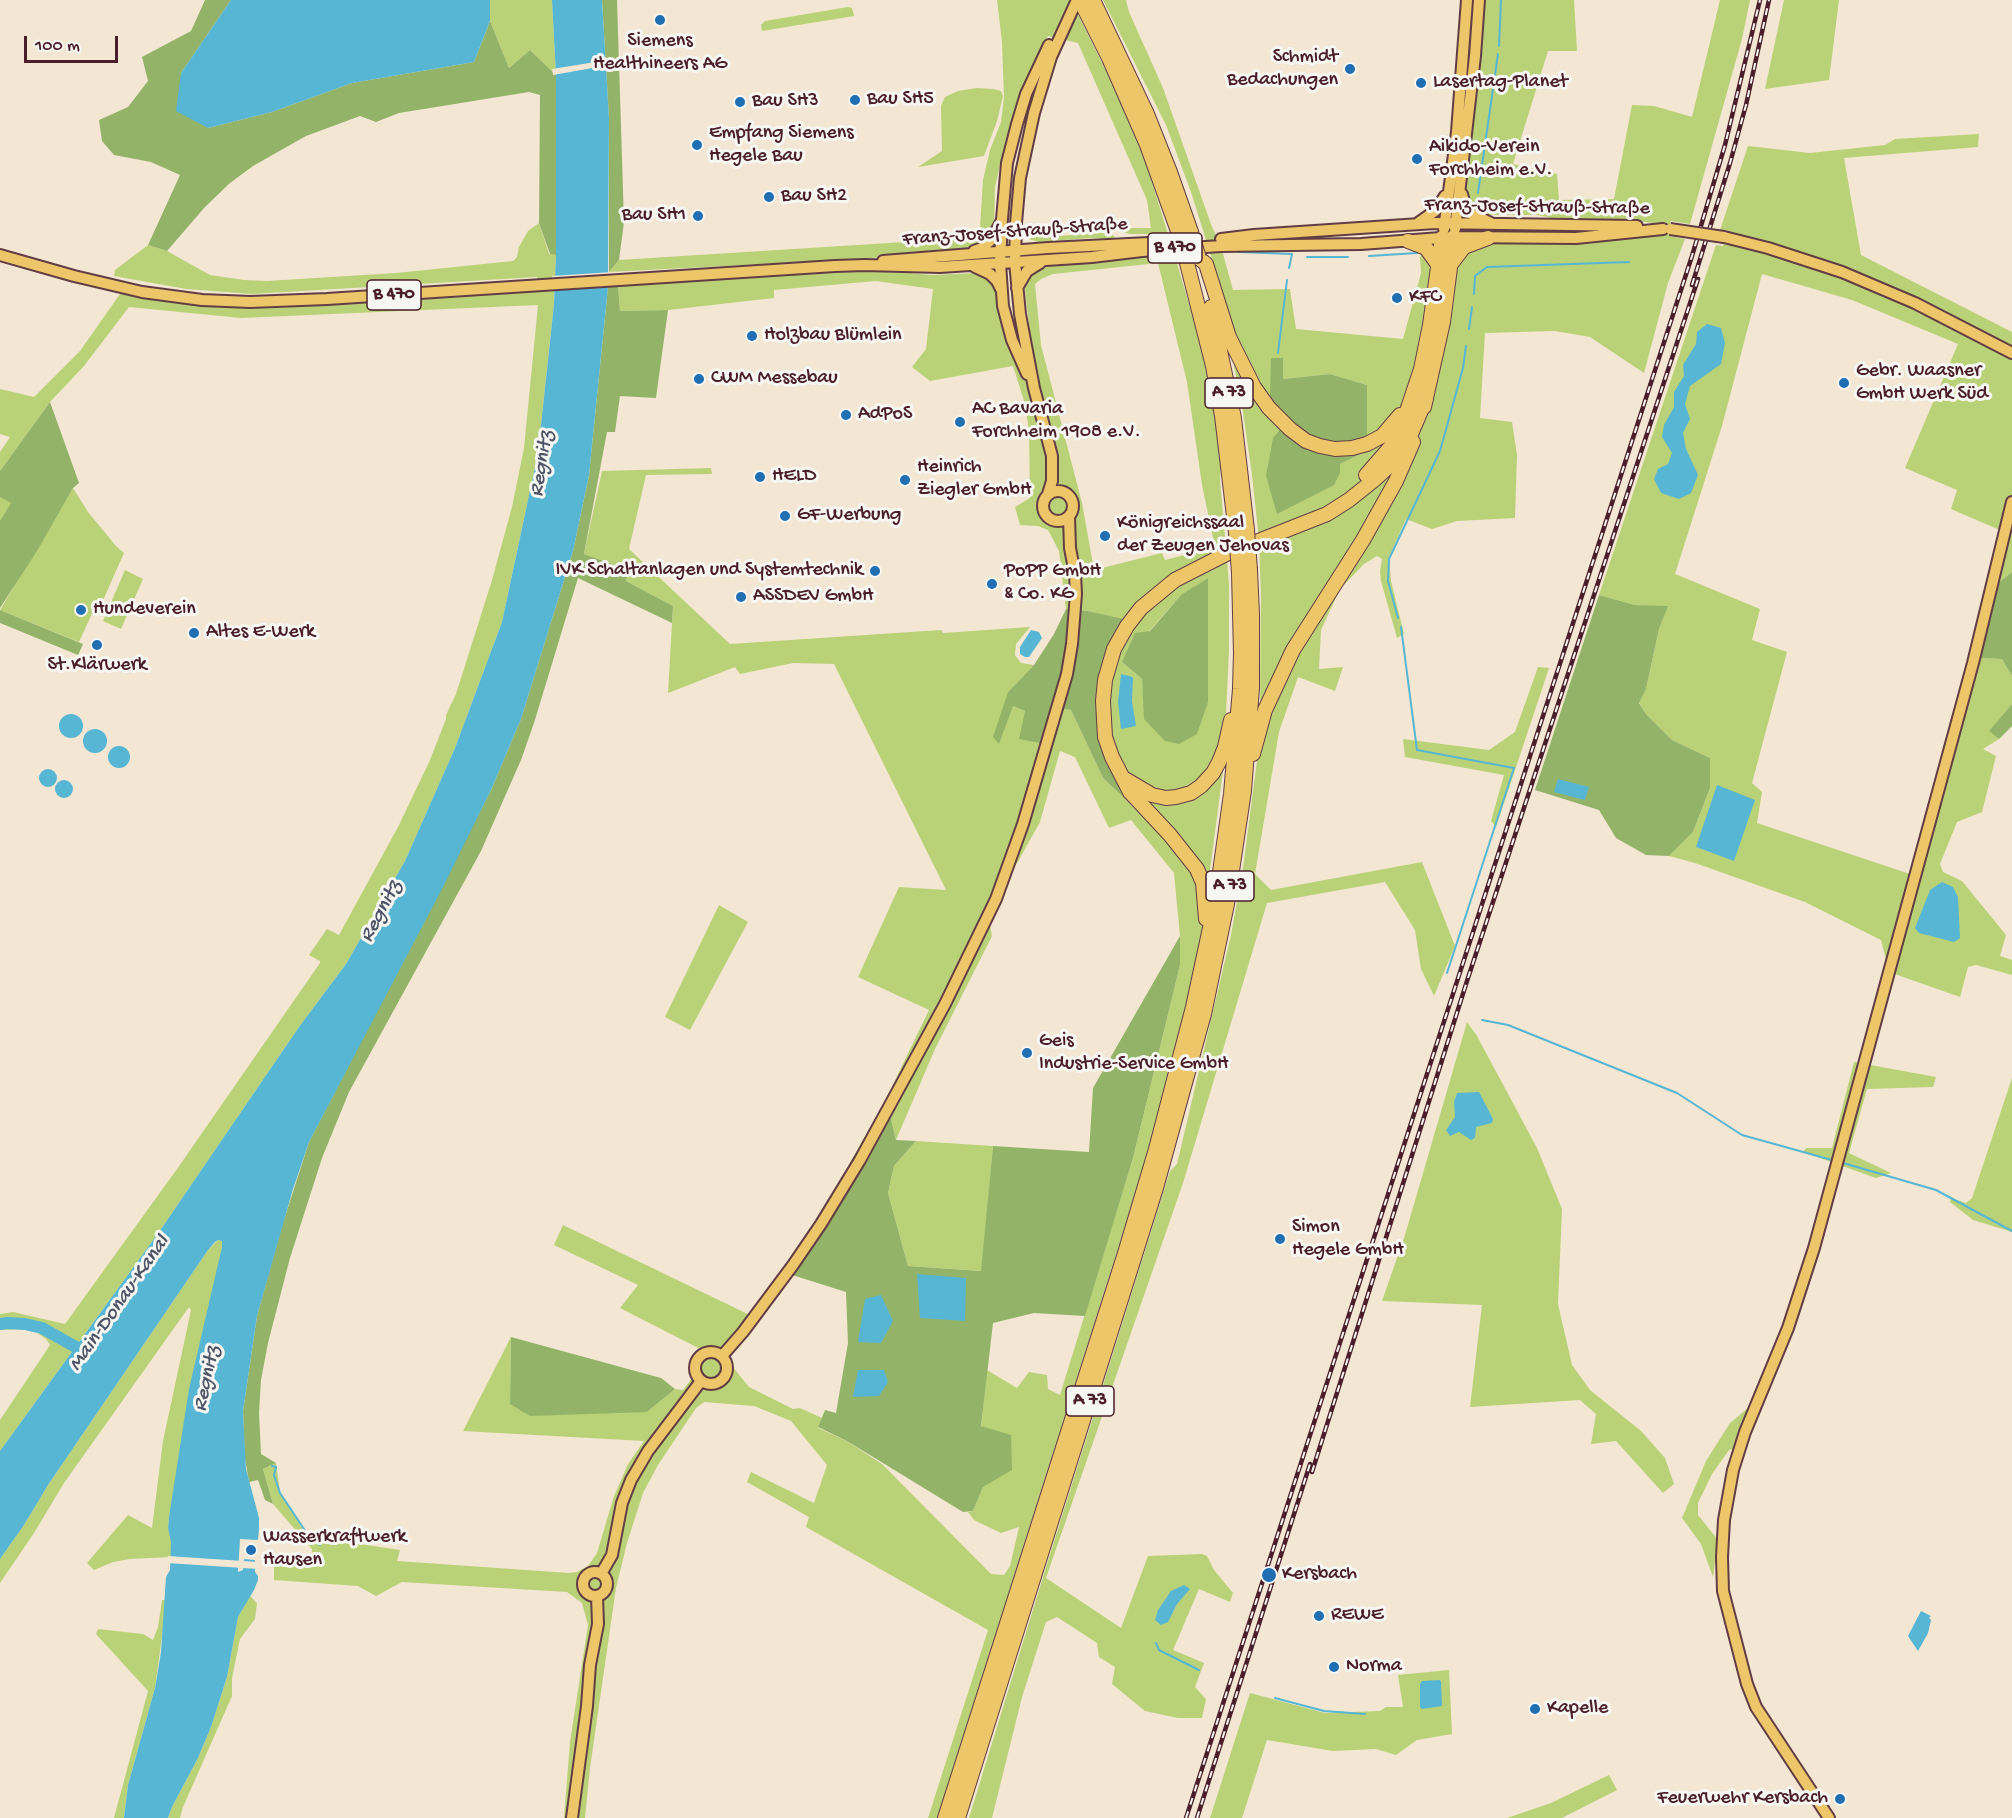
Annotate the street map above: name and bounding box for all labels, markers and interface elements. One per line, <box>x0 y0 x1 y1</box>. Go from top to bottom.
marker: Siemens Healthineers AG <box>653 13 667 27</box>
scale bar <box>27 24 122 62</box>
place label: Siemens Healthineers AG <box>593 30 727 77</box>
text: 100 m <box>35 36 80 57</box>
place label: Schmidt Bedachungen <box>1227 46 1338 93</box>
marker: Schmidt Bedachungen <box>1343 62 1357 76</box>
place label: Lasertag-Planet <box>1433 71 1568 95</box>
marker: Lasertag-Planet <box>1414 76 1428 90</box>
place label: Bau SH5 <box>867 88 934 112</box>
place label: Bau SH3 <box>752 90 819 114</box>
marker: Bau SH5 <box>848 93 862 107</box>
marker: Bau SH3 <box>733 95 747 109</box>
place label: Empfang Siemens Hegele Bau <box>709 122 854 169</box>
place label: Aikido-Verein Forchheim e.V. <box>1429 136 1553 183</box>
marker: Empfang Siemens Hegele Bau <box>690 138 704 152</box>
marker: Aikido-Verein Forchheim e.V. <box>1410 152 1424 166</box>
place label: Bau SH2 <box>781 185 847 209</box>
marker: Bau SH2 <box>762 190 776 204</box>
street label: Franz-Josef-Strauß-Straße <box>1424 194 1650 222</box>
place label: Bau SH1 <box>622 204 686 228</box>
marker: Bau SH1 <box>691 209 705 223</box>
street label: Franz-Josef-Strauß-Straße <box>902 213 1128 253</box>
road number: B 470 <box>1148 233 1202 263</box>
road number: B 470 <box>367 280 421 310</box>
place label: KFC <box>1409 286 1441 310</box>
marker: KFC <box>1390 291 1404 305</box>
place label: Holzbau Blümlein <box>764 324 902 348</box>
marker: Holzbau Blümlein <box>745 329 759 343</box>
place label: Gebr. Waasner GmbH Werk Süd <box>1856 360 1988 407</box>
place label: CWM Messebau <box>711 367 838 391</box>
marker: CWM Messebau <box>692 372 706 386</box>
marker: Gebr. Waasner GmbH Werk Süd <box>1837 376 1851 390</box>
road number: A 73 <box>1205 378 1253 408</box>
place label: AC Bavaria Forchheim 1908 e.V. <box>972 398 1141 445</box>
place label: AdPoS <box>858 403 912 427</box>
marker: AdPoS <box>839 408 853 422</box>
marker: AC Bavaria Forchheim 1908 e.V. <box>953 415 967 429</box>
water label: Regnitz <box>525 429 561 499</box>
place label: Heinrich Ziegler GmbH <box>917 456 1031 503</box>
place label: HELD <box>772 465 816 489</box>
marker: HELD <box>753 470 767 484</box>
marker: Heinrich Ziegler GmbH <box>898 473 912 487</box>
place label: GF-Werbung <box>797 504 901 528</box>
marker: GF-Werbung <box>778 509 792 523</box>
place label: Königreichssaal der Zeugen Jehovas <box>1117 512 1289 559</box>
marker: Königreichssaal der Zeugen Jehovas <box>1098 529 1112 543</box>
place label: IVK Schaltanlagen und Systemtechnik <box>555 559 863 583</box>
place label: PoPP GmbH & Co. KG <box>1004 560 1101 607</box>
marker: IVK Schaltanlagen und Systemtechnik <box>868 564 882 578</box>
marker: PoPP GmbH & Co. KG <box>985 577 999 591</box>
place label: ASSDEV GmbH <box>753 585 873 609</box>
marker: ASSDEV GmbH <box>734 590 748 604</box>
place label: Hundeverein <box>93 598 196 622</box>
marker: Hundeverein <box>74 603 88 617</box>
place label: Altes E-Werk <box>206 621 315 645</box>
marker: Altes E-Werk <box>187 626 201 640</box>
marker: St.Klärwerk <box>90 638 104 652</box>
place label: St.Klärwerk <box>47 654 147 678</box>
road number: A 73 <box>1206 871 1254 901</box>
water label: Regnitz <box>355 877 409 947</box>
place label: Geis Industrie-Service GmbH <box>1039 1030 1228 1077</box>
marker: Geis Industrie-Service GmbH <box>1020 1046 1034 1060</box>
place label: Simon Hegele GmbH <box>1292 1216 1404 1263</box>
water label: Main-Donau-Kanal <box>64 1231 176 1377</box>
marker: Simon Hegele GmbH <box>1273 1232 1287 1246</box>
water label: Regnitz <box>189 1344 227 1414</box>
road number: A 73 <box>1066 1386 1114 1416</box>
place label: Wasserkraftwerk Hausen <box>263 1526 406 1573</box>
marker: Wasserkraftwerk Hausen <box>244 1543 258 1557</box>
place label: Kersbach <box>1282 1563 1357 1587</box>
marker: Kersbach <box>1260 1566 1278 1584</box>
place label: REWE <box>1331 1604 1383 1628</box>
marker: REWE <box>1312 1609 1326 1623</box>
place label: Norma <box>1346 1655 1402 1679</box>
marker: Norma <box>1327 1660 1341 1674</box>
place label: Kapelle <box>1547 1697 1608 1721</box>
marker: Kapelle <box>1528 1702 1542 1716</box>
place label: Feuerwehr Kersbach <box>1657 1787 1828 1811</box>
marker: Feuerwehr Kersbach <box>1833 1792 1847 1806</box>

